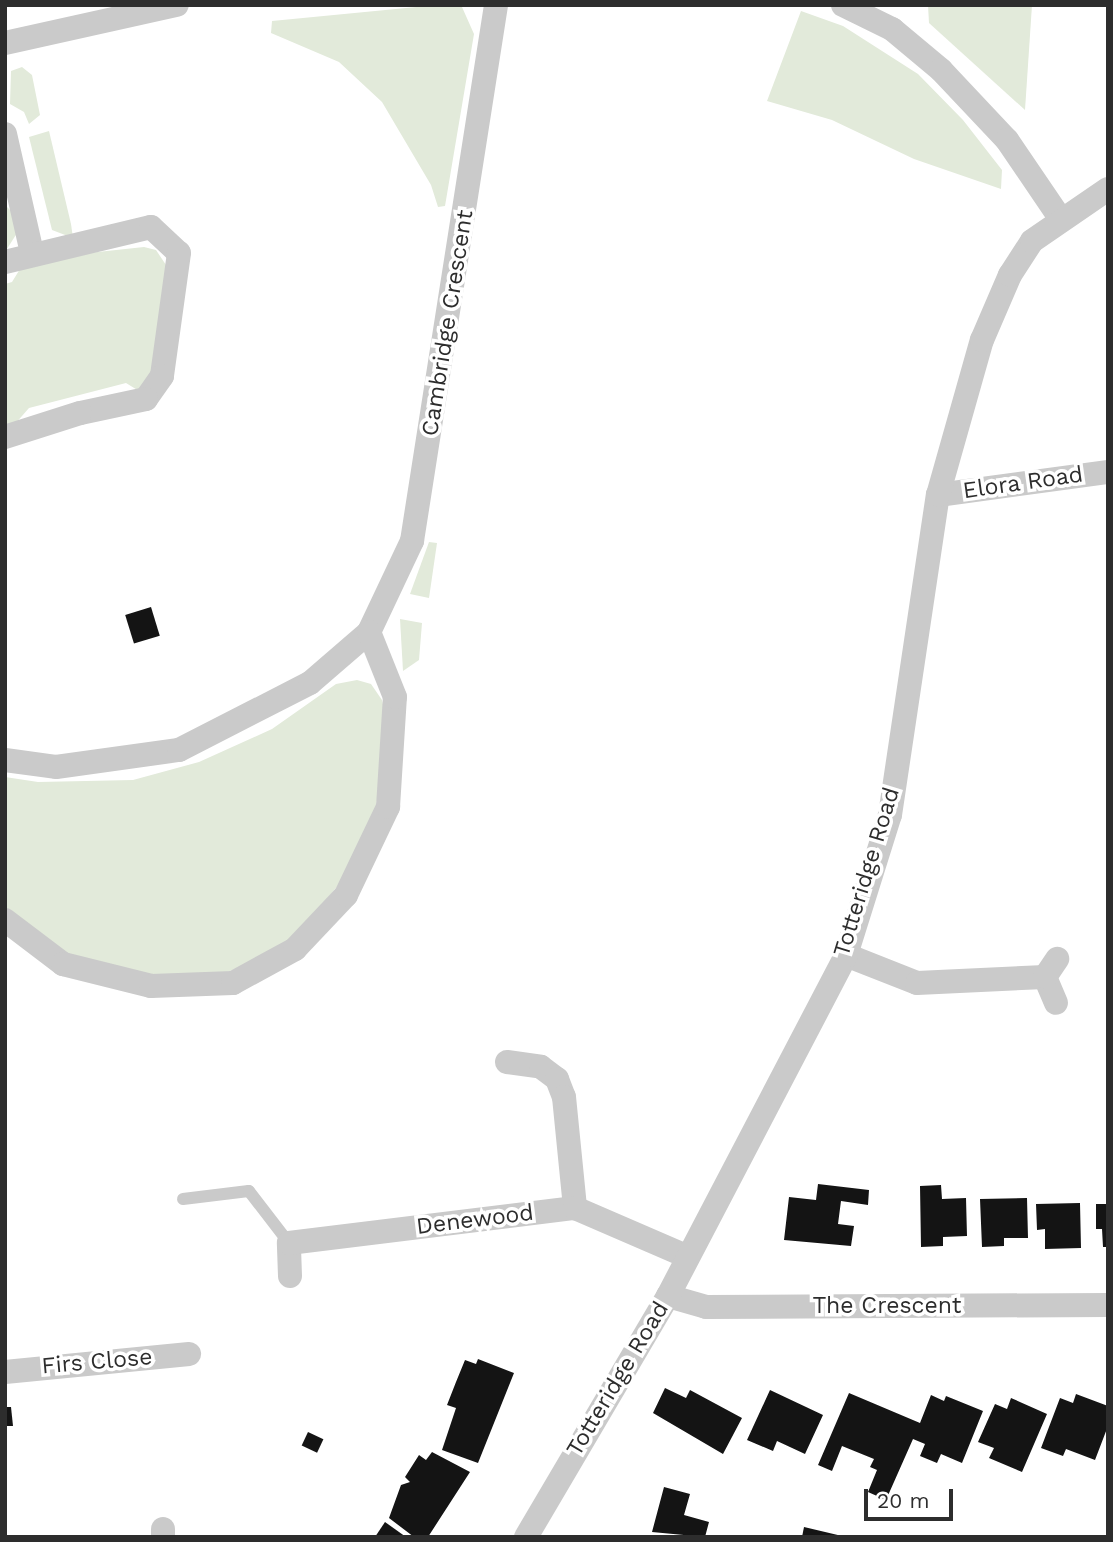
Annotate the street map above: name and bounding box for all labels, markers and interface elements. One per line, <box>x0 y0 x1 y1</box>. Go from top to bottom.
street label: Cambridge Crescent <box>417 208 479 438</box>
street label: Elora Road <box>961 461 1085 505</box>
street label: Totteridge Road <box>828 784 906 960</box>
street label: Denewood <box>415 1199 535 1241</box>
street label: The Crescent <box>813 1292 961 1320</box>
street label: Totteridge Road <box>561 1297 675 1461</box>
street label: Firs Close <box>40 1343 154 1381</box>
scale bar <box>868 1476 957 1520</box>
text: 20 m <box>877 1488 929 1513</box>

